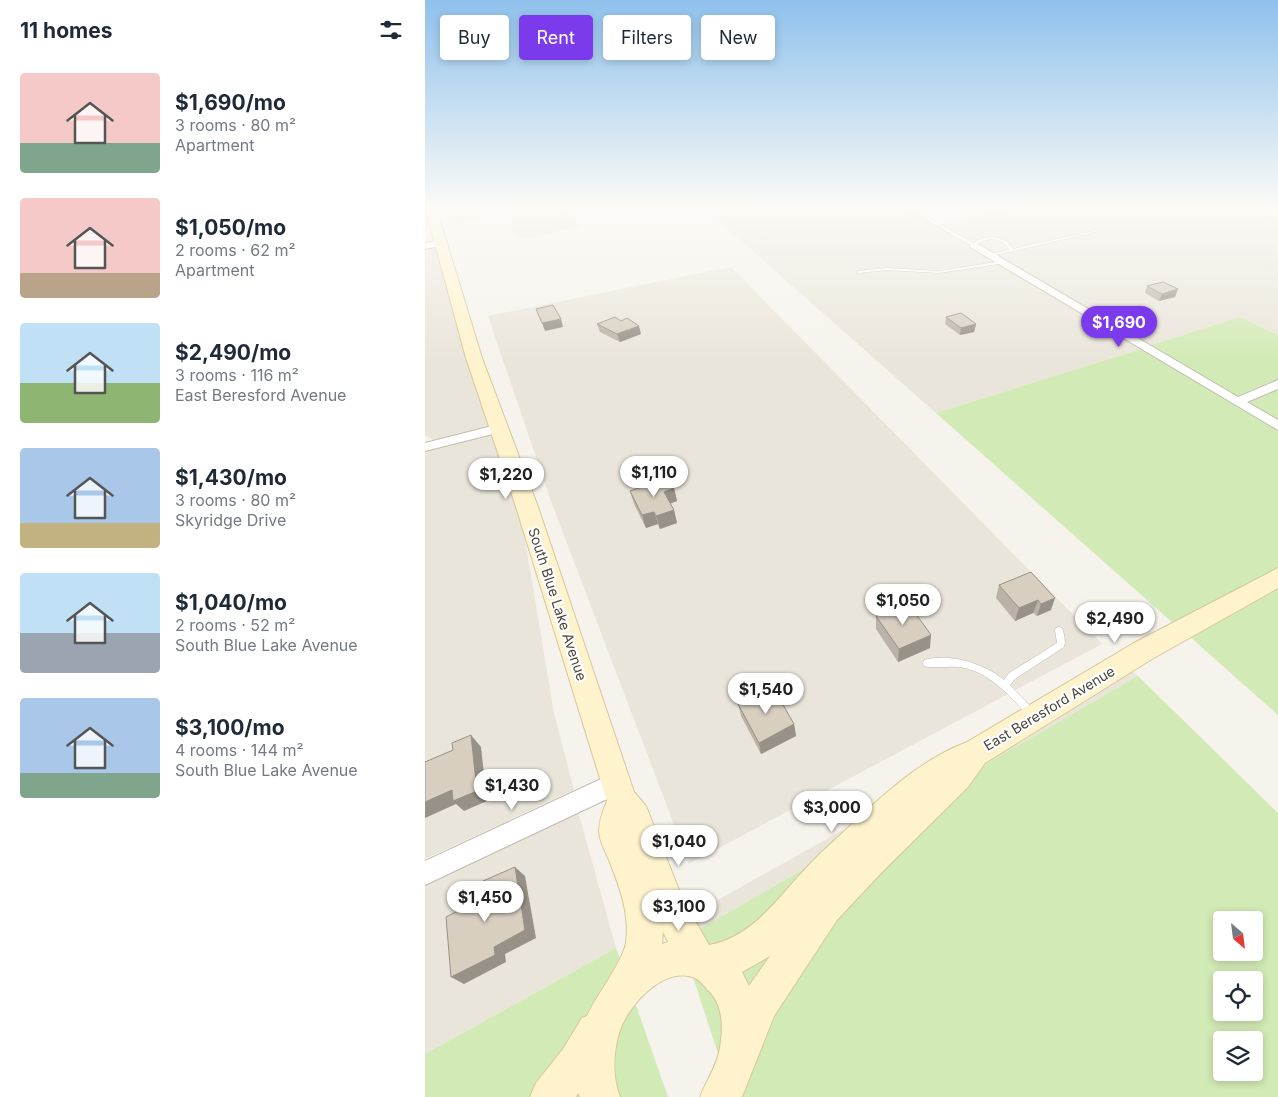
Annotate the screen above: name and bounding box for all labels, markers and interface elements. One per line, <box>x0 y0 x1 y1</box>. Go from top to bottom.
chip: Buy <box>440 15 509 60</box>
chip: Rent <box>519 15 593 60</box>
chip: Filters <box>603 15 691 60</box>
chip: New <box>701 15 775 60</box>
icon: filters <box>377 16 405 44</box>
text: 11 homes <box>20 18 112 43</box>
text: $1,690/mo <box>175 90 286 115</box>
icon: home <box>60 93 120 153</box>
text: 3 rooms · 80 m² <box>175 115 296 135</box>
text: Apartment <box>175 135 255 155</box>
text: $1,050/mo <box>175 215 286 240</box>
icon: home <box>60 218 120 278</box>
text: 2 rooms · 62 m² <box>175 240 296 260</box>
text: Apartment <box>175 260 255 280</box>
pin: $1,690 <box>1078 306 1160 348</box>
text: $1,690 <box>1092 312 1146 332</box>
text: $2,490/mo <box>175 340 291 365</box>
icon: home <box>60 343 120 403</box>
text: 3 rooms · 116 m² <box>175 365 299 385</box>
text: East Beresford Avenue <box>175 385 346 405</box>
pin: $1,110 <box>613 456 695 498</box>
pin: $1,220 <box>465 458 547 500</box>
text: $1,110 <box>631 462 677 482</box>
text: $1,220 <box>479 464 533 484</box>
text: $1,430/mo <box>175 465 287 490</box>
icon: home <box>60 468 120 528</box>
text: 3 rooms · 80 m² <box>175 490 296 510</box>
text: Skyridge Drive <box>175 510 286 530</box>
street label: South Blue Lake Avenue <box>525 525 591 683</box>
pin: $1,050 <box>862 584 944 626</box>
text: $1,040/mo <box>175 590 287 615</box>
text: $1,050 <box>876 590 930 610</box>
icon: home <box>60 593 120 653</box>
pin: $2,490 <box>1074 602 1156 644</box>
text: $2,490 <box>1086 608 1144 628</box>
text: 2 rooms · 52 m² <box>175 615 295 635</box>
text: South Blue Lake Avenue <box>175 635 358 655</box>
street label: East Beresford Avenue <box>980 662 1118 754</box>
pin: $1,540 <box>725 672 807 715</box>
text: $1,540 <box>739 679 793 699</box>
text: $3,100/mo <box>175 715 285 740</box>
icon: home <box>60 718 120 778</box>
text: 4 rooms · 144 m² <box>175 740 304 760</box>
text: South Blue Lake Avenue <box>175 760 358 780</box>
pin: $1,430 <box>471 768 553 811</box>
text: $1,430 <box>485 775 539 795</box>
pin: $3,000 <box>791 790 873 833</box>
text: $3,000 <box>803 797 861 817</box>
pin: $1,040 <box>638 824 720 867</box>
text: $1,040 <box>652 831 706 851</box>
pin: $1,450 <box>444 880 526 923</box>
text: $1,450 <box>458 887 512 907</box>
pin: $3,100 <box>638 890 720 932</box>
text: $3,100 <box>653 896 705 916</box>
north arrow <box>1213 911 1263 961</box>
map controls <box>1213 911 1263 1081</box>
button: locate <box>1213 971 1263 1021</box>
button: layers <box>1213 1031 1263 1081</box>

